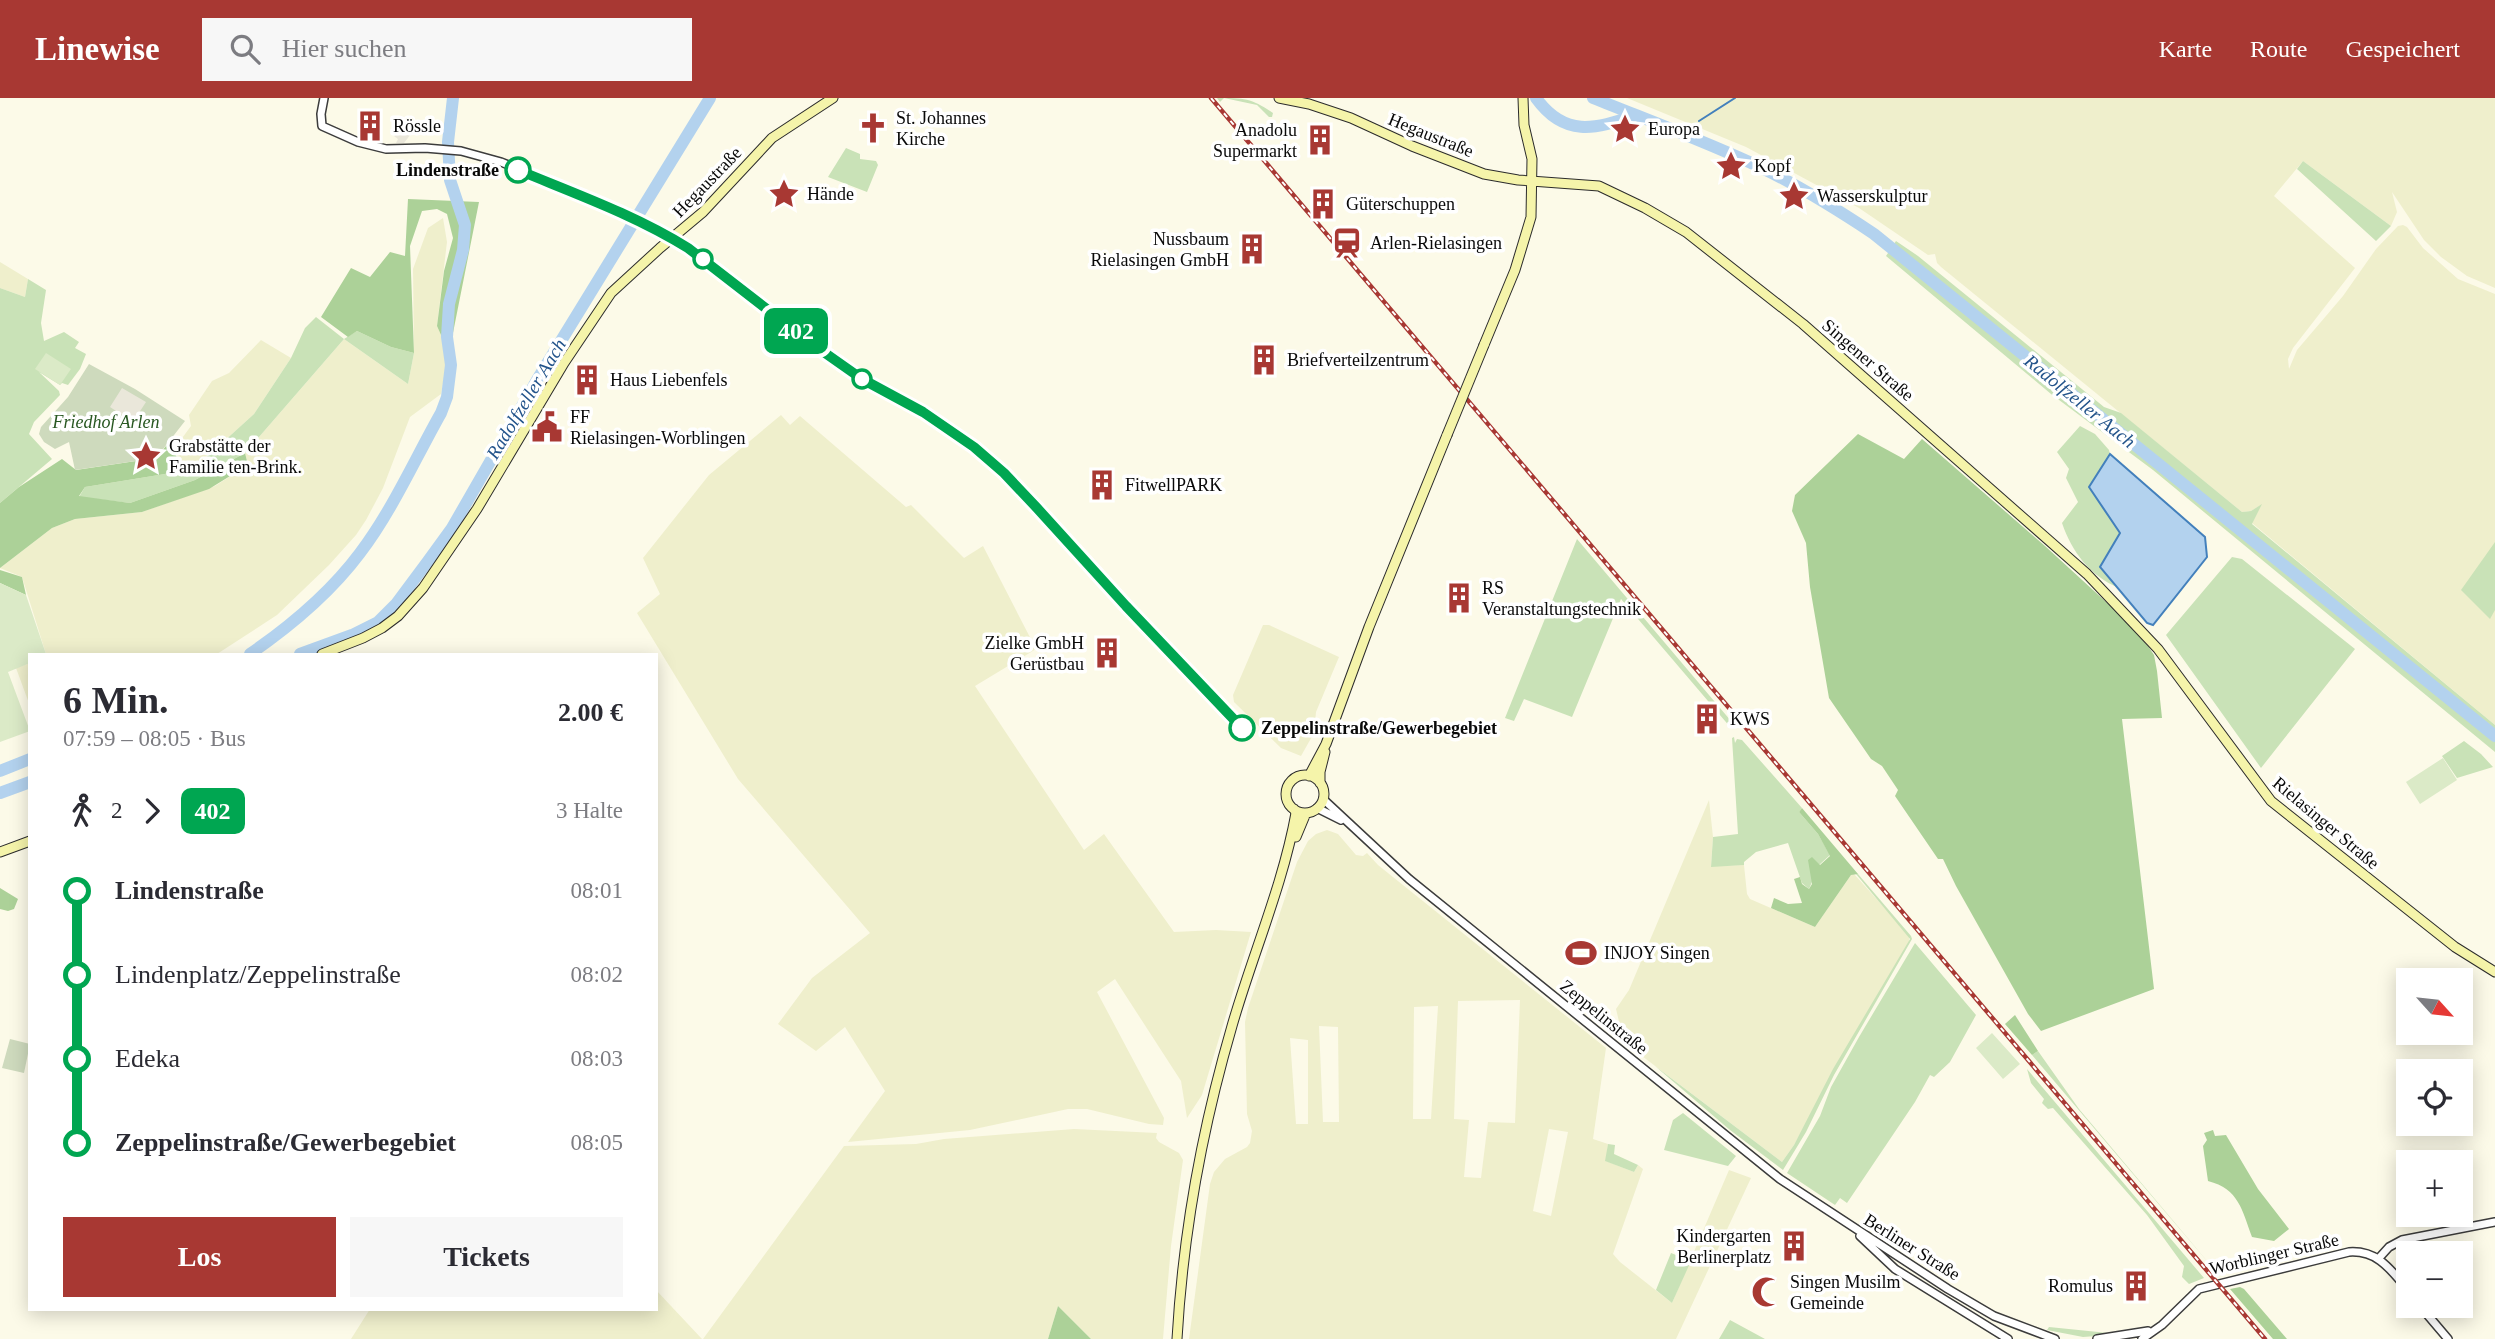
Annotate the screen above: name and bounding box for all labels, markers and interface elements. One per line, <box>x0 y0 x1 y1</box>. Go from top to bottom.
search box <box>202 18 692 81</box>
icon: search <box>226 30 264 68</box>
text: Linewise <box>35 31 160 67</box>
text: Hier suchen <box>282 34 407 63</box>
text: Karte <box>2159 36 2212 62</box>
text: Route <box>2250 36 2307 62</box>
text: Gespeichert <box>2345 36 2460 62</box>
place label: St. Johannes Kirche <box>896 108 986 149</box>
building icon: Rössle <box>353 109 387 143</box>
street label: Hegaustraße <box>1386 109 1476 161</box>
church icon: St. Johannes Kirche <box>856 111 890 145</box>
place icon: Europa <box>1608 112 1642 146</box>
place label: Rössle <box>393 116 441 136</box>
place label: Europa <box>1648 119 1700 139</box>
place label: Anadolu Supermarkt <box>1213 120 1297 161</box>
building icon: Anadolu Supermarkt <box>1303 123 1337 157</box>
street label: Hegaustraße <box>669 143 745 221</box>
place icon: Kopf <box>1714 149 1748 183</box>
place label: Kopf <box>1754 156 1791 176</box>
marker: Lindenstraße <box>505 157 531 183</box>
place label: Lindenstraße <box>396 160 499 180</box>
place icon: Hände <box>767 177 801 211</box>
place icon: Wasserskulptur <box>1777 179 1811 213</box>
place label: Hände <box>807 184 854 204</box>
place label: Wasserskulptur <box>1817 186 1928 206</box>
building icon: Güterschuppen <box>1306 187 1340 221</box>
place label: Güterschuppen <box>1346 194 1455 214</box>
station icon: Arlen-Rielasingen <box>1330 226 1364 260</box>
place label: Nussbaum Rielasingen GmbH <box>1091 229 1229 270</box>
building icon: Nussbaum Rielasingen GmbH <box>1235 232 1269 266</box>
place label: Arlen-Rielasingen <box>1370 233 1502 253</box>
unlabelled marker <box>693 249 713 269</box>
line badge: 402 <box>756 308 836 354</box>
street label: Singener Straße <box>1818 315 1918 405</box>
text: 402 <box>778 318 814 344</box>
water label: Radolfzeller Aach <box>481 335 570 464</box>
building icon: Briefverteilzentrum <box>1247 343 1281 377</box>
water label: Radolfzeller Aach <box>2020 349 2140 452</box>
place label: Briefverteilzentrum <box>1287 350 1429 370</box>
building icon: Haus Liebenfels <box>570 363 604 397</box>
unlabelled marker <box>852 369 872 389</box>
place label: Haus Liebenfels <box>610 370 727 390</box>
place label: FF Rielasingen-Worblingen <box>570 407 746 448</box>
public building icon: FF Rielasingen-Worblingen <box>530 410 564 444</box>
park label: Friedhof Arlen <box>51 412 160 432</box>
place label: Grabstätte der Familie ten-Brink. <box>169 436 302 477</box>
place icon: Grabstätte der Familie ten-Brink. <box>129 439 163 473</box>
building icon: FitwellPARK <box>1085 468 1119 502</box>
place label: FitwellPARK <box>1125 475 1222 495</box>
place label: RS Veranstaltungstechnik <box>1482 578 1641 619</box>
building icon: RS Veranstaltungstechnik <box>1442 581 1476 615</box>
place label: Zielke GmbH Gerüstbau <box>985 633 1084 674</box>
building icon: Zielke GmbH Gerüstbau <box>1090 636 1124 670</box>
text: 6 Min. <box>63 679 169 721</box>
text: 2.00 € <box>558 698 623 727</box>
building icon: KWS <box>1690 702 1724 736</box>
place label: KWS <box>1730 709 1770 729</box>
marker: Zeppelinstraße/Gewerbegebiet <box>1229 715 1255 741</box>
place label: Zeppelinstraße/Gewerbegebiet <box>1261 718 1497 738</box>
text: 07:59 – 08:05 · Bus <box>63 726 246 751</box>
street label: Rielasinger Straße <box>2269 773 2383 873</box>
icon: walk <box>63 792 101 830</box>
icon: forward <box>133 792 171 830</box>
text: 2 <box>111 798 123 823</box>
text: 402 <box>195 798 231 824</box>
text: 3 Halte <box>556 798 623 823</box>
text: Lindenstraße <box>115 876 264 905</box>
text: 08:01 <box>571 878 623 903</box>
sports icon: INJOY Singen <box>1564 936 1598 970</box>
place label: INJOY Singen <box>1604 943 1710 963</box>
text: Lindenplatz/Zeppelinstraße <box>115 960 401 989</box>
text: 08:02 <box>571 962 623 987</box>
north arrow <box>2396 968 2473 1045</box>
map controls <box>2396 968 2473 1318</box>
street label: Zeppelinstraße <box>1556 976 1652 1058</box>
text: Edeka <box>115 1044 180 1073</box>
text: 08:03 <box>571 1046 623 1071</box>
button: locate <box>2396 1059 2473 1136</box>
text: Zeppelinstraße/Gewerbegebiet <box>115 1128 456 1157</box>
text: 08:05 <box>571 1130 623 1155</box>
button: + <box>2396 1150 2473 1227</box>
street label: Berliner Straße <box>1860 1210 1964 1284</box>
button: Los <box>63 1217 336 1297</box>
button: Tickets <box>350 1217 623 1297</box>
place label: Kindergarten Berlinerplatz <box>1676 1226 1771 1267</box>
building icon: Kindergarten Berlinerplatz <box>1777 1229 1811 1263</box>
street label: Worblinger Straße <box>2207 1229 2341 1279</box>
button: − <box>2396 1241 2473 1318</box>
building icon: Romulus <box>2119 1269 2153 1303</box>
place label: Singen Musilm Gemeinde <box>1790 1272 1901 1313</box>
mosque icon: Singen Musilm Gemeinde <box>1750 1275 1784 1309</box>
place label: Romulus <box>2048 1276 2113 1296</box>

